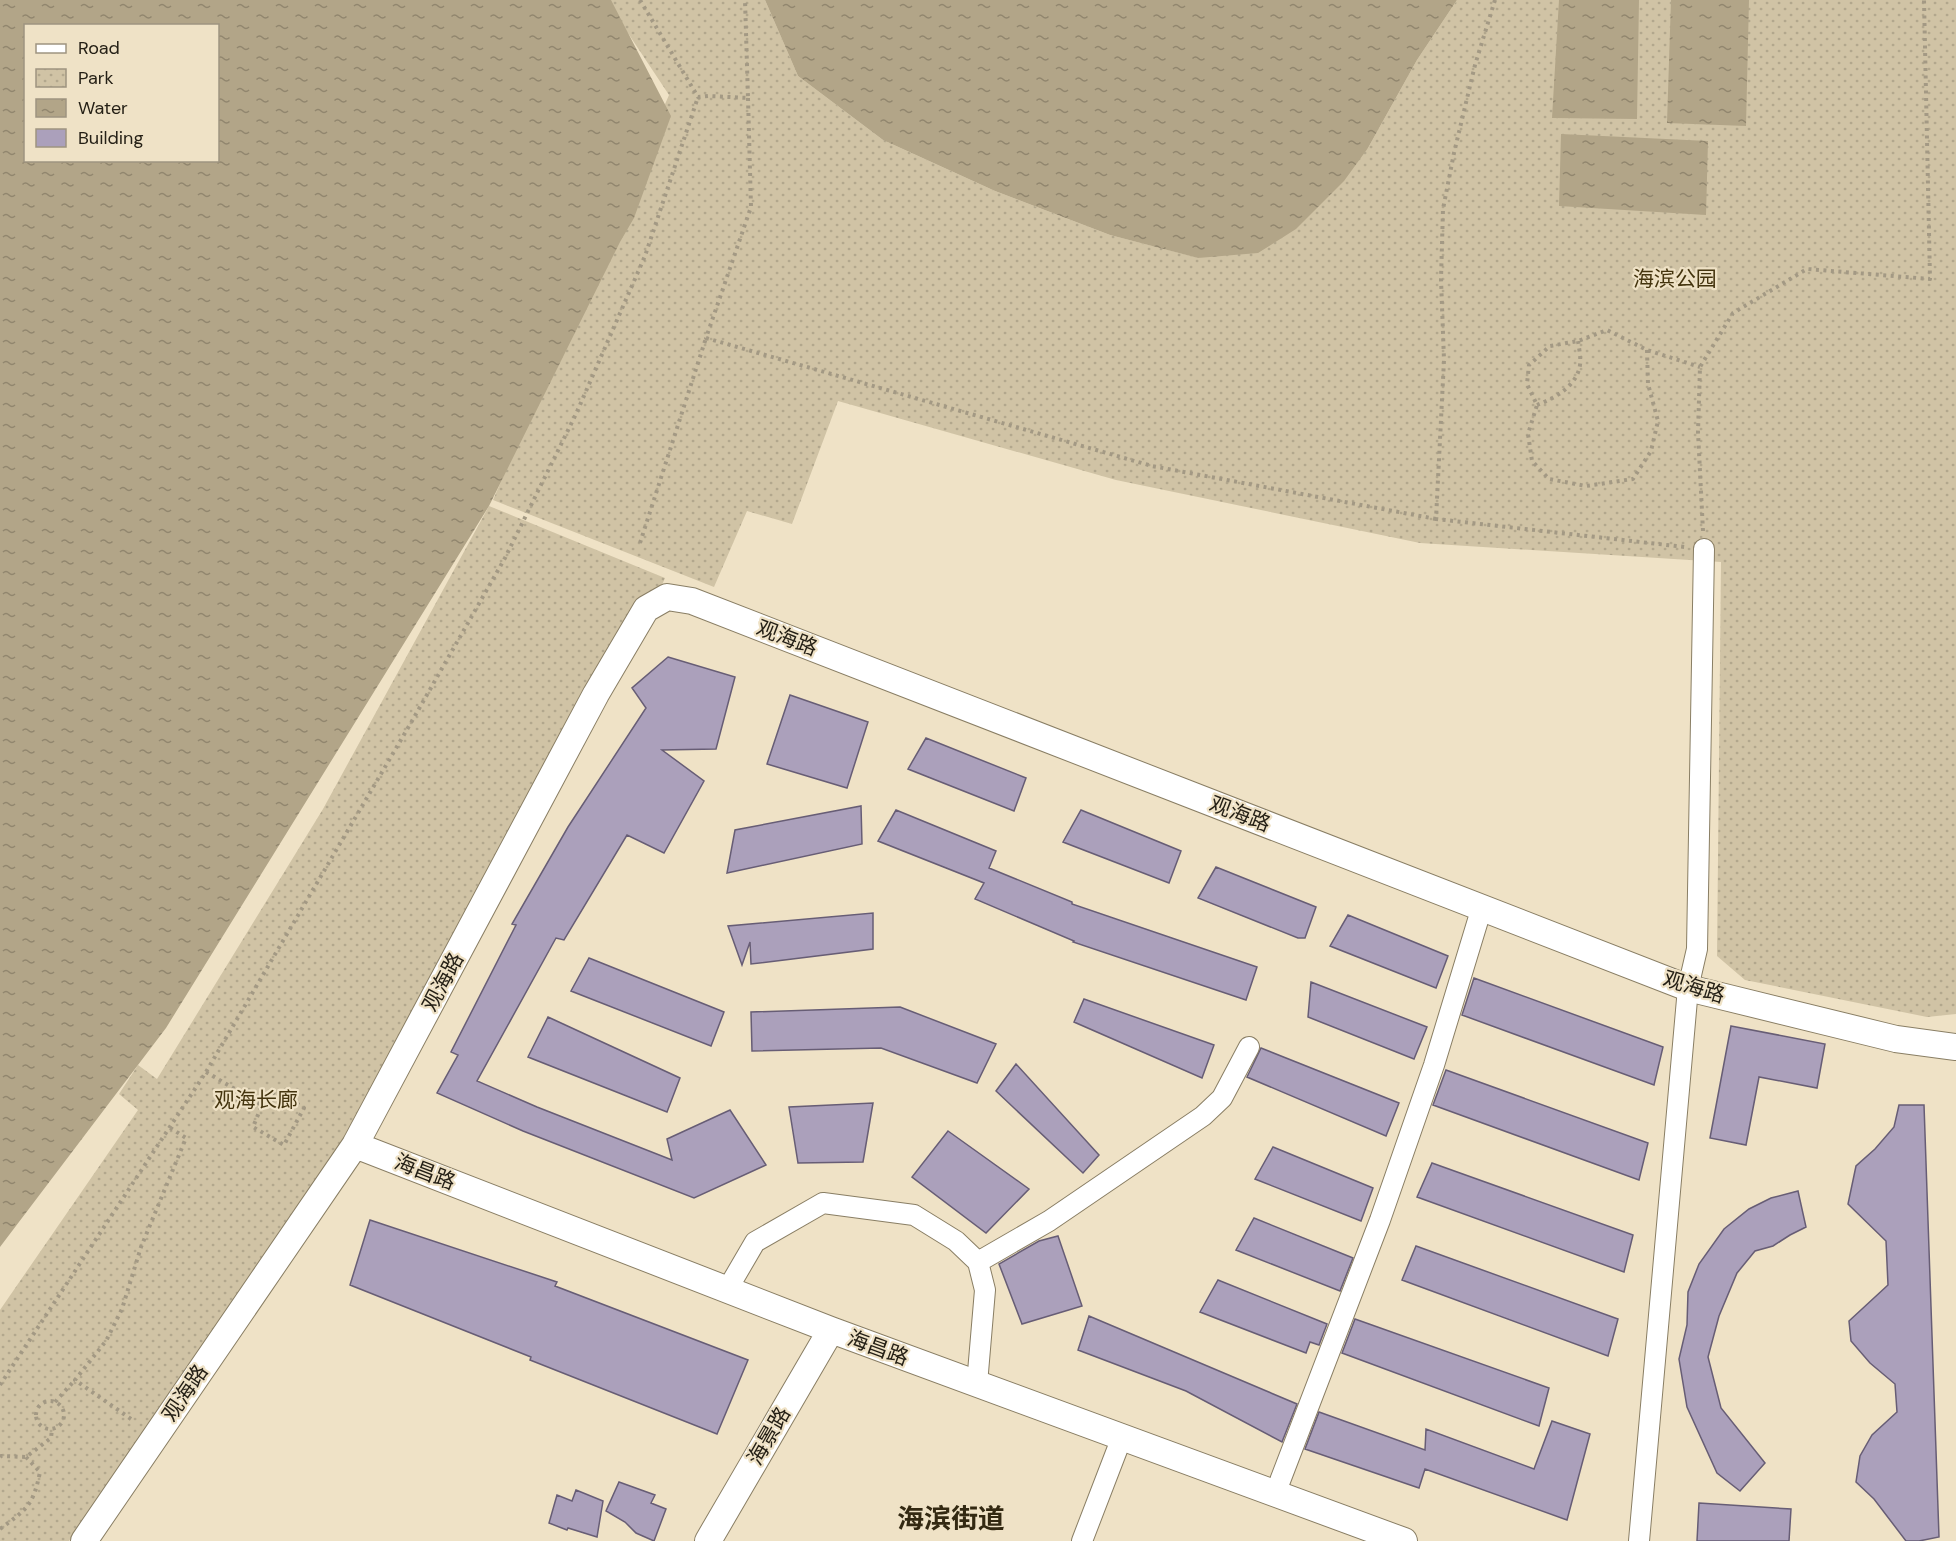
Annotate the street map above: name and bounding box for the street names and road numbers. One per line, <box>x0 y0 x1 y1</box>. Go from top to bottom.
street label: 观海路 <box>753 614 821 662</box>
street label: 观海路 <box>1206 790 1274 838</box>
street label: 观海路 <box>416 948 470 1016</box>
street label: 观海路 <box>1660 964 1728 1010</box>
street label: 海昌路 <box>391 1148 459 1196</box>
street label: 海昌路 <box>844 1324 912 1372</box>
street label: 观海路 <box>156 1359 214 1427</box>
street label: 海景路 <box>741 1402 797 1470</box>

